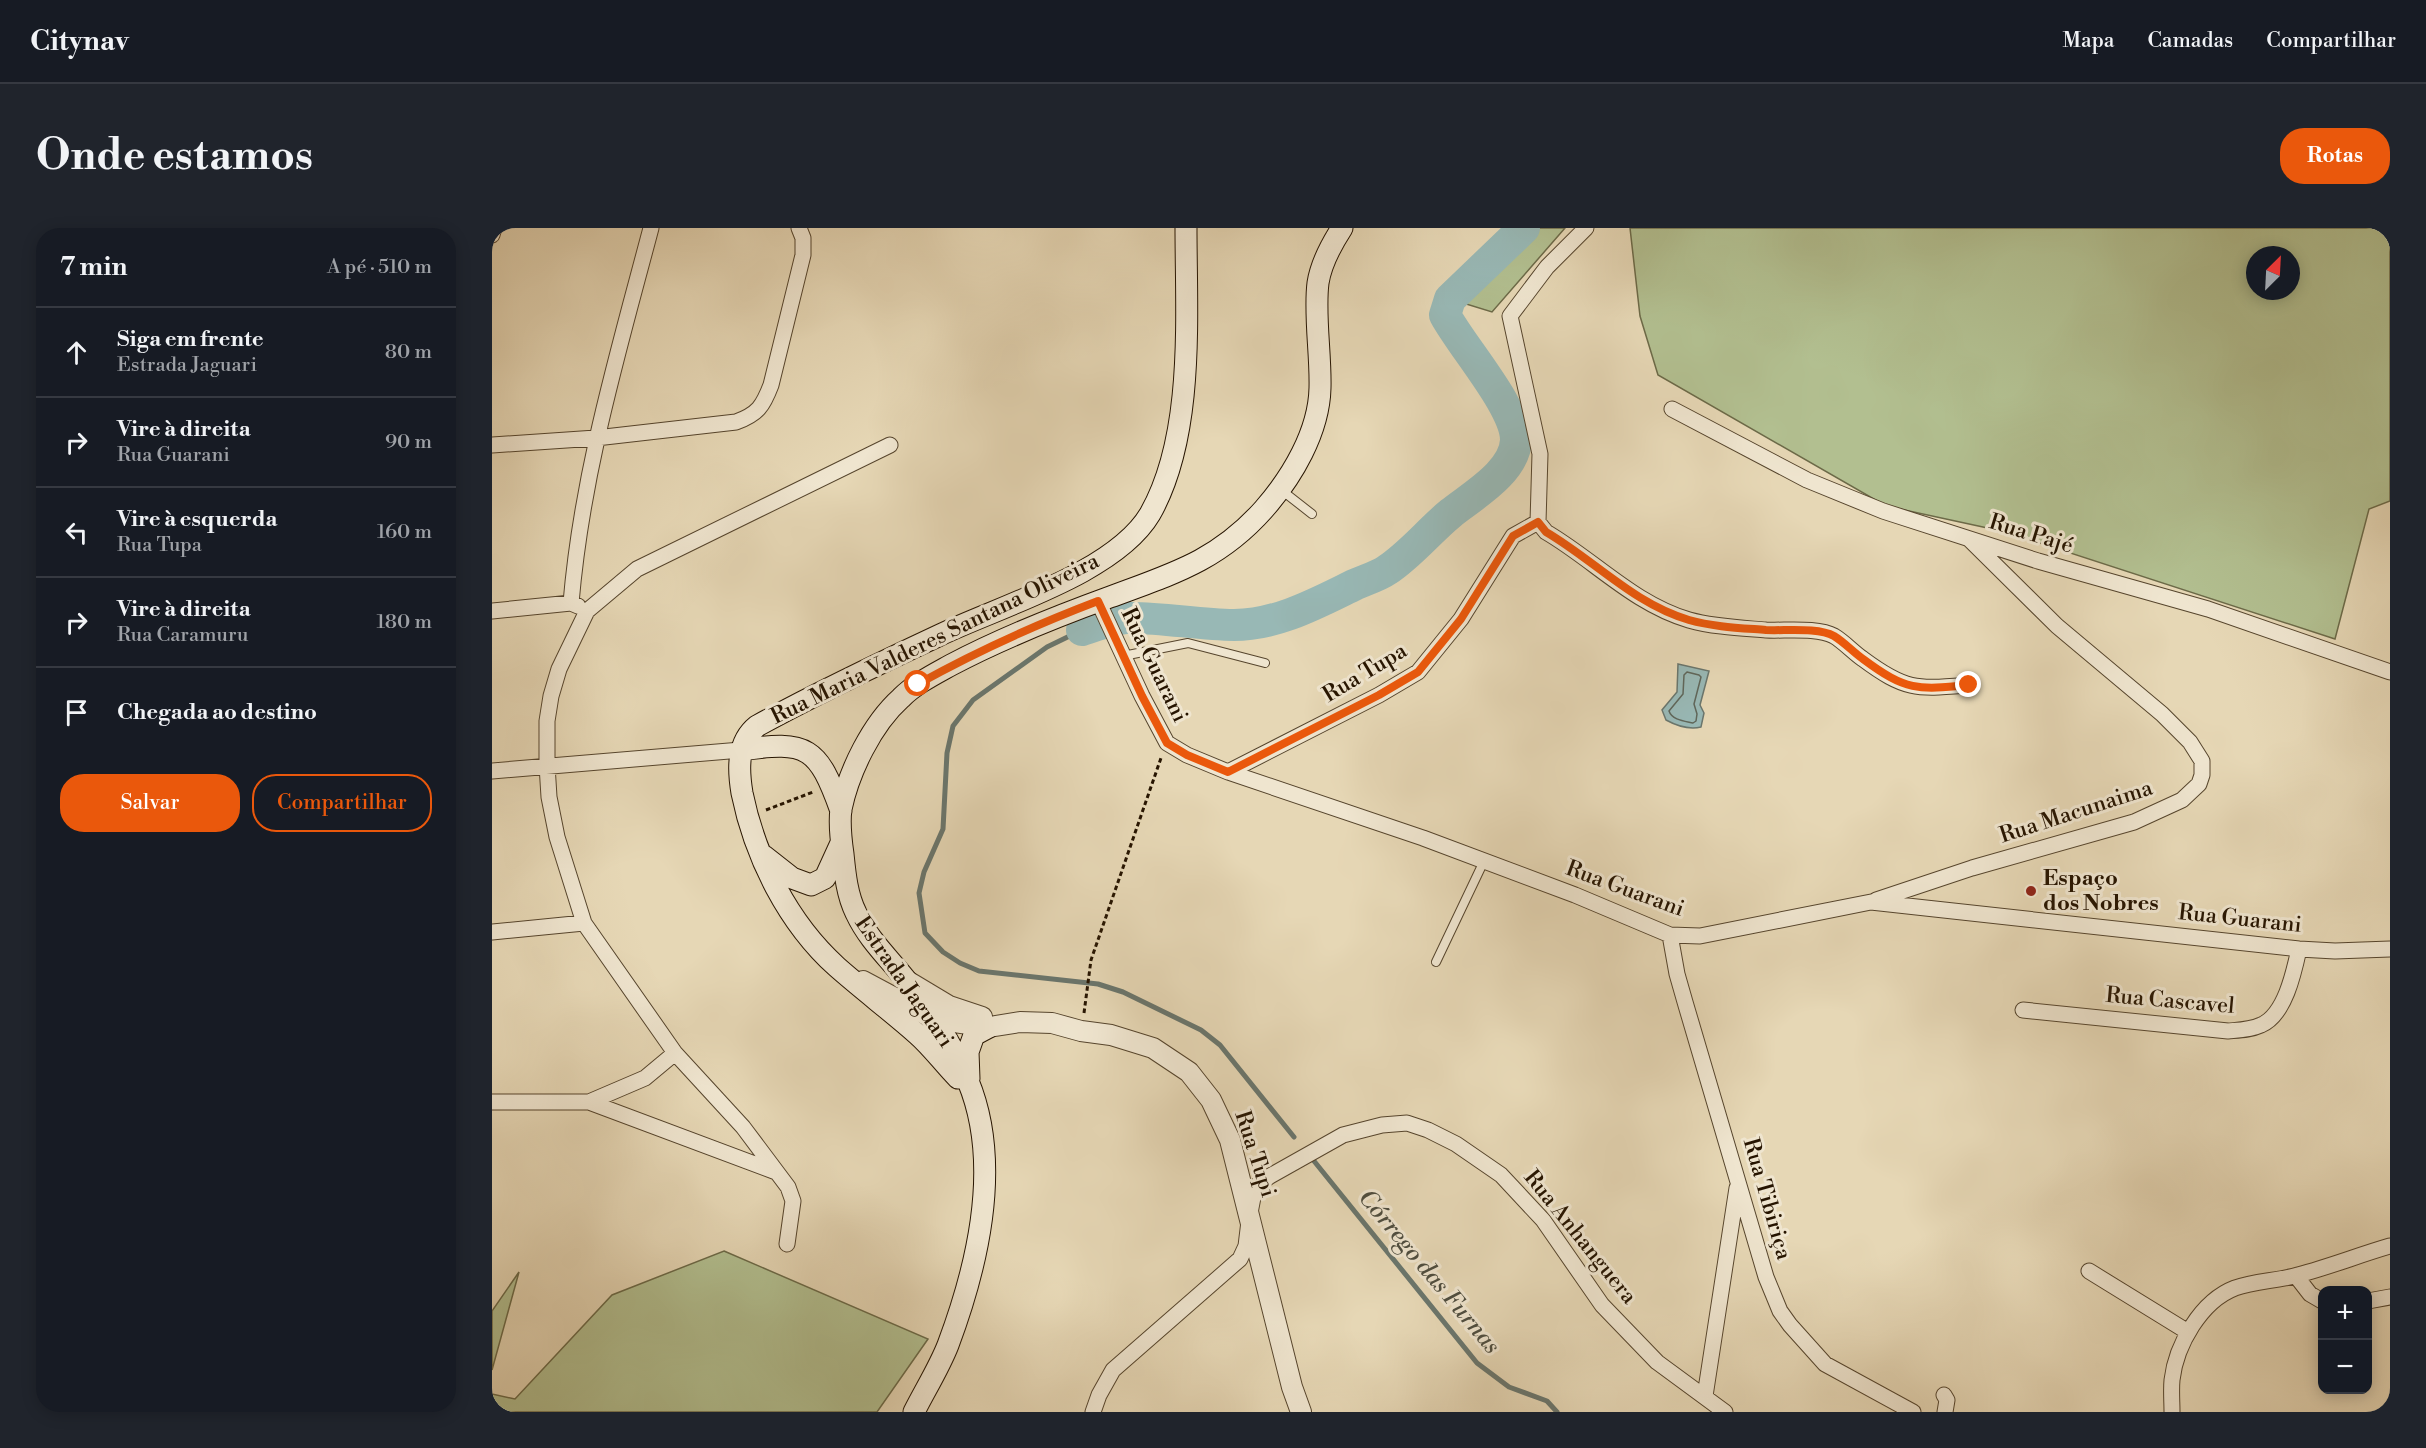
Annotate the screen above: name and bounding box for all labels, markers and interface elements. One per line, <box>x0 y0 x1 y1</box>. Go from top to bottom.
text: Citynav <box>30 24 129 59</box>
text: Mapa <box>2062 28 2114 54</box>
text: Camadas <box>2147 28 2233 54</box>
text: Compartilhar <box>2266 28 2396 54</box>
button: Rotas <box>2280 128 2390 184</box>
text: Onde estamos <box>36 130 313 183</box>
north arrow <box>2246 246 2300 300</box>
text: 7 min <box>60 251 127 283</box>
text: A pé · 510 m <box>327 255 432 280</box>
text: Siga em frente <box>117 326 264 353</box>
icon: ahead <box>60 336 93 369</box>
text: 80 m <box>385 340 432 365</box>
text: Estrada Jaguari <box>117 353 257 378</box>
text: Vire à direita <box>117 416 251 443</box>
icon: right <box>60 426 93 459</box>
text: 90 m <box>385 430 432 455</box>
text: Rua Guarani <box>117 443 230 468</box>
text: Vire à esquerda <box>117 506 277 533</box>
street label: Rua Pajé <box>1986 508 2076 560</box>
icon: left <box>60 516 93 549</box>
text: 160 m <box>377 520 432 545</box>
text: Rua Tupa <box>117 533 202 558</box>
street label: Rua Maria Valderes Santana Oliveira <box>766 547 1104 730</box>
text: Vire à direita <box>117 596 251 623</box>
street label: Rua Guarani <box>1115 603 1193 727</box>
icon: right <box>60 606 93 639</box>
text: 180 m <box>377 610 432 635</box>
text: Rua Caramuru <box>117 623 249 648</box>
street label: Rua Tupa <box>1318 637 1413 709</box>
route start <box>904 670 930 696</box>
route end <box>1955 671 1981 697</box>
icon: arrive <box>60 696 93 729</box>
text: Chegada ao destino <box>117 699 317 726</box>
button: Salvar <box>60 774 240 832</box>
button: Compartilhar <box>252 774 432 832</box>
street label: Rua Macunaima <box>1996 774 2157 849</box>
street label: Rua Guarani <box>1562 855 1688 923</box>
place label: Espaço dos Nobres <box>2043 865 2159 917</box>
marker: Espaço dos Nobres <box>2024 884 2038 898</box>
street label: Rua Guarani <box>2177 899 2303 939</box>
street label: Estrada Jaguari <box>849 911 959 1053</box>
street label: Rua Cascavel <box>2104 982 2236 1020</box>
street label: Rua Tupi <box>1228 1107 1282 1201</box>
street label: Rua Tibiriça <box>1737 1135 1797 1264</box>
street label: Rua Anhanguera <box>1518 1165 1643 1310</box>
water label: Córrego das Furnas <box>1351 1184 1507 1360</box>
map controls <box>2318 1286 2372 1394</box>
button: + <box>2318 1286 2372 1340</box>
button: − <box>2318 1340 2372 1394</box>

